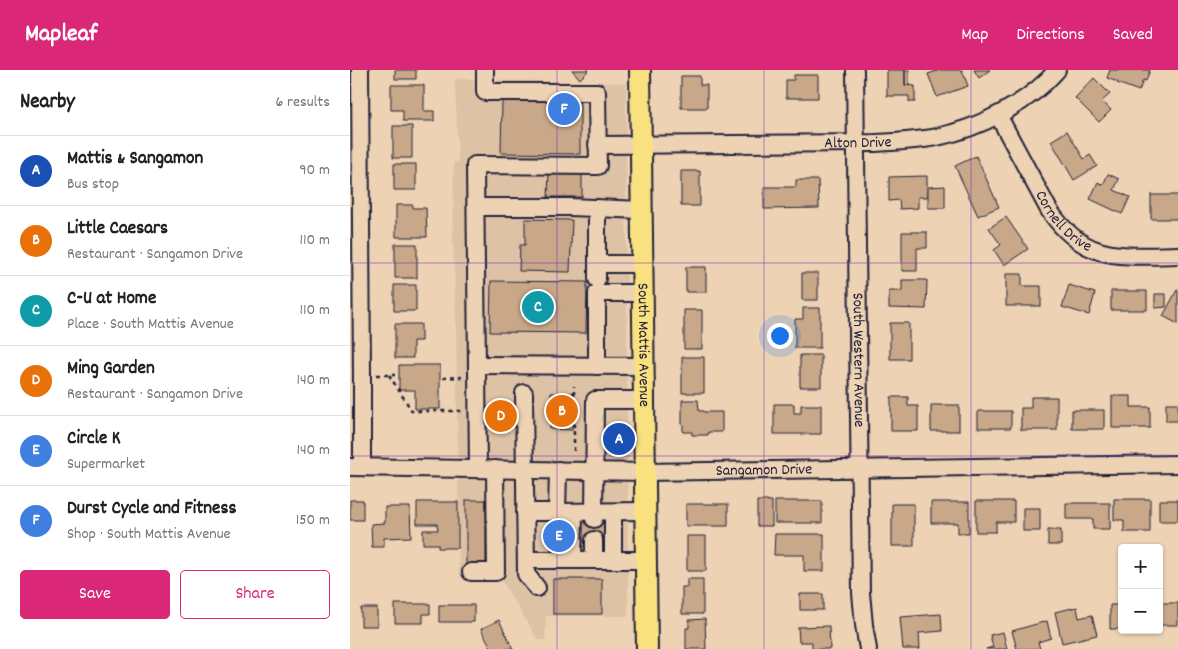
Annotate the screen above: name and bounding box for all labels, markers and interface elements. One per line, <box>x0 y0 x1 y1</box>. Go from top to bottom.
text: Mapleaf <box>25 18 97 52</box>
text: Map <box>961 23 988 48</box>
text: Directions <box>1016 23 1085 48</box>
text: Saved <box>1113 23 1153 48</box>
text: Nearby <box>20 88 75 118</box>
pin: F <box>548 90 580 128</box>
text: 6 results <box>275 91 330 114</box>
street label: Alton Drive <box>824 131 892 155</box>
text: Mattis & Sangamon <box>67 146 203 173</box>
text: A <box>32 159 40 182</box>
text: 90 m <box>299 159 330 182</box>
text: Bus stop <box>67 173 119 196</box>
street label: Cornell Drive <box>1029 186 1096 258</box>
text: Little Caesars <box>67 216 168 243</box>
text: B <box>32 229 40 252</box>
text: 110 m <box>300 229 330 252</box>
text: Restaurant · Sangamon Drive <box>67 243 243 266</box>
street label: South Mattis Avenue <box>631 283 656 407</box>
text: C-U at Home <box>67 286 156 313</box>
pin: C <box>522 288 554 326</box>
street label: South Western Avenue <box>846 292 871 428</box>
text: C <box>32 299 40 322</box>
text: 110 m <box>300 299 330 322</box>
text: Place · South Mattis Avenue <box>67 313 234 336</box>
your location <box>767 323 793 349</box>
text: Ming Garden <box>67 356 155 383</box>
text: D <box>32 369 40 392</box>
text: 140 m <box>296 369 330 392</box>
text: Restaurant · Sangamon Drive <box>67 383 243 406</box>
pin: B <box>546 392 578 430</box>
pin: D <box>485 397 517 435</box>
pin: A <box>603 420 635 458</box>
text: Circle K <box>67 426 121 453</box>
text: E <box>32 439 40 462</box>
text: 140 m <box>296 439 330 462</box>
text: Supermarket <box>67 453 145 476</box>
street label: Sangamon Drive <box>715 458 812 482</box>
text: Durst Cycle and Fitness <box>67 496 236 523</box>
text: F <box>32 509 40 532</box>
text: 150 m <box>296 509 330 532</box>
pin: E <box>543 517 575 555</box>
text: Shop · South Mattis Avenue <box>67 523 231 546</box>
map controls <box>1118 544 1163 634</box>
button: + <box>1118 544 1163 589</box>
button: Save <box>20 570 170 619</box>
button: Share <box>180 570 330 619</box>
button: − <box>1118 589 1163 634</box>

